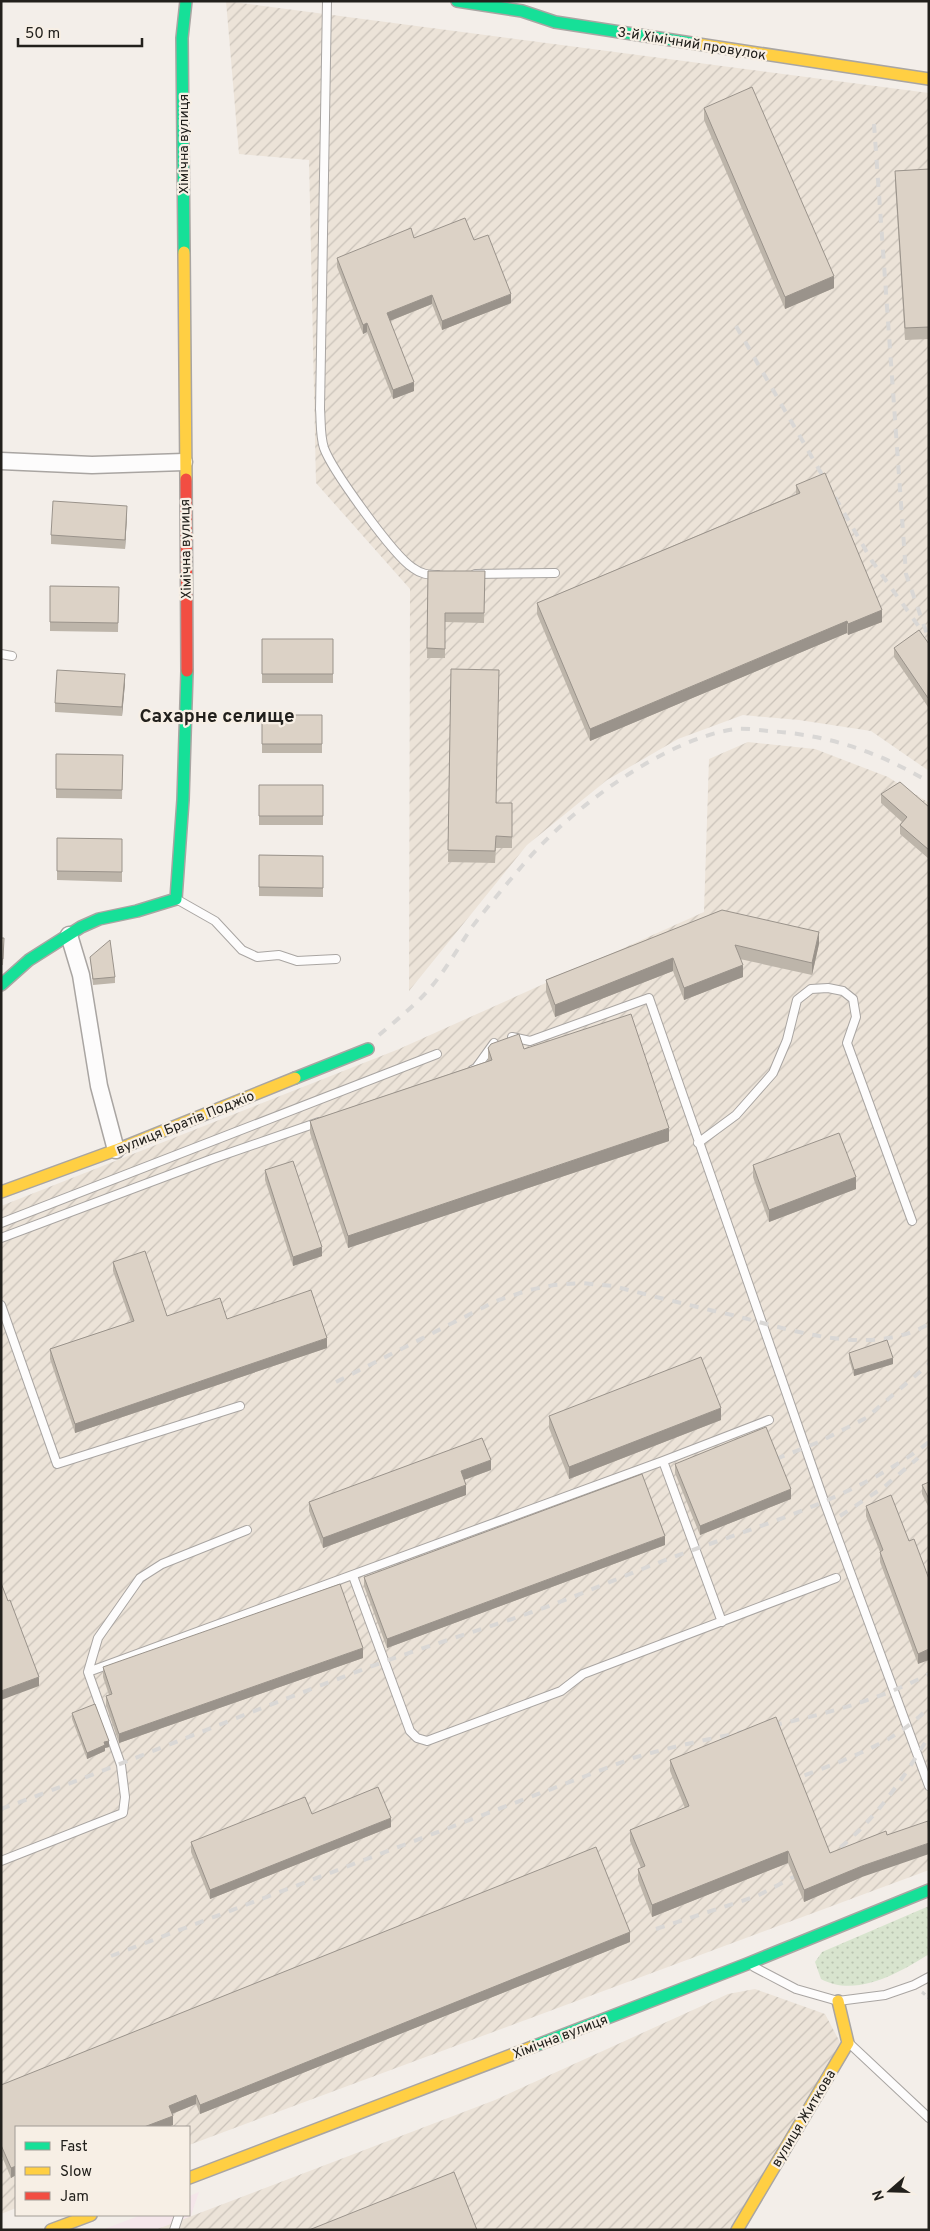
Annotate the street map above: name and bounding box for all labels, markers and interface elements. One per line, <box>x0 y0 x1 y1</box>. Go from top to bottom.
scale bar <box>18 15 141 47</box>
street label: 3-й Хімічний провулок <box>616 24 767 65</box>
text: 50 m <box>25 25 60 44</box>
street label: Хімічна вулиця <box>176 94 193 194</box>
street label: Хімічна вулиця <box>177 499 196 599</box>
district label: Сахарне селище <box>139 705 295 729</box>
street label: вулиця Братів Поджіо <box>114 1088 257 1159</box>
street label: Хімічна вулиця <box>511 2012 610 2063</box>
street label: вулиця Житкова <box>769 2067 840 2171</box>
legend <box>15 2126 190 2216</box>
text: Fast <box>60 2138 88 2157</box>
text: Slow <box>60 2163 92 2182</box>
north arrow <box>865 2166 915 2216</box>
text: N <box>869 2187 889 2203</box>
text: Jam <box>60 2188 89 2207</box>

